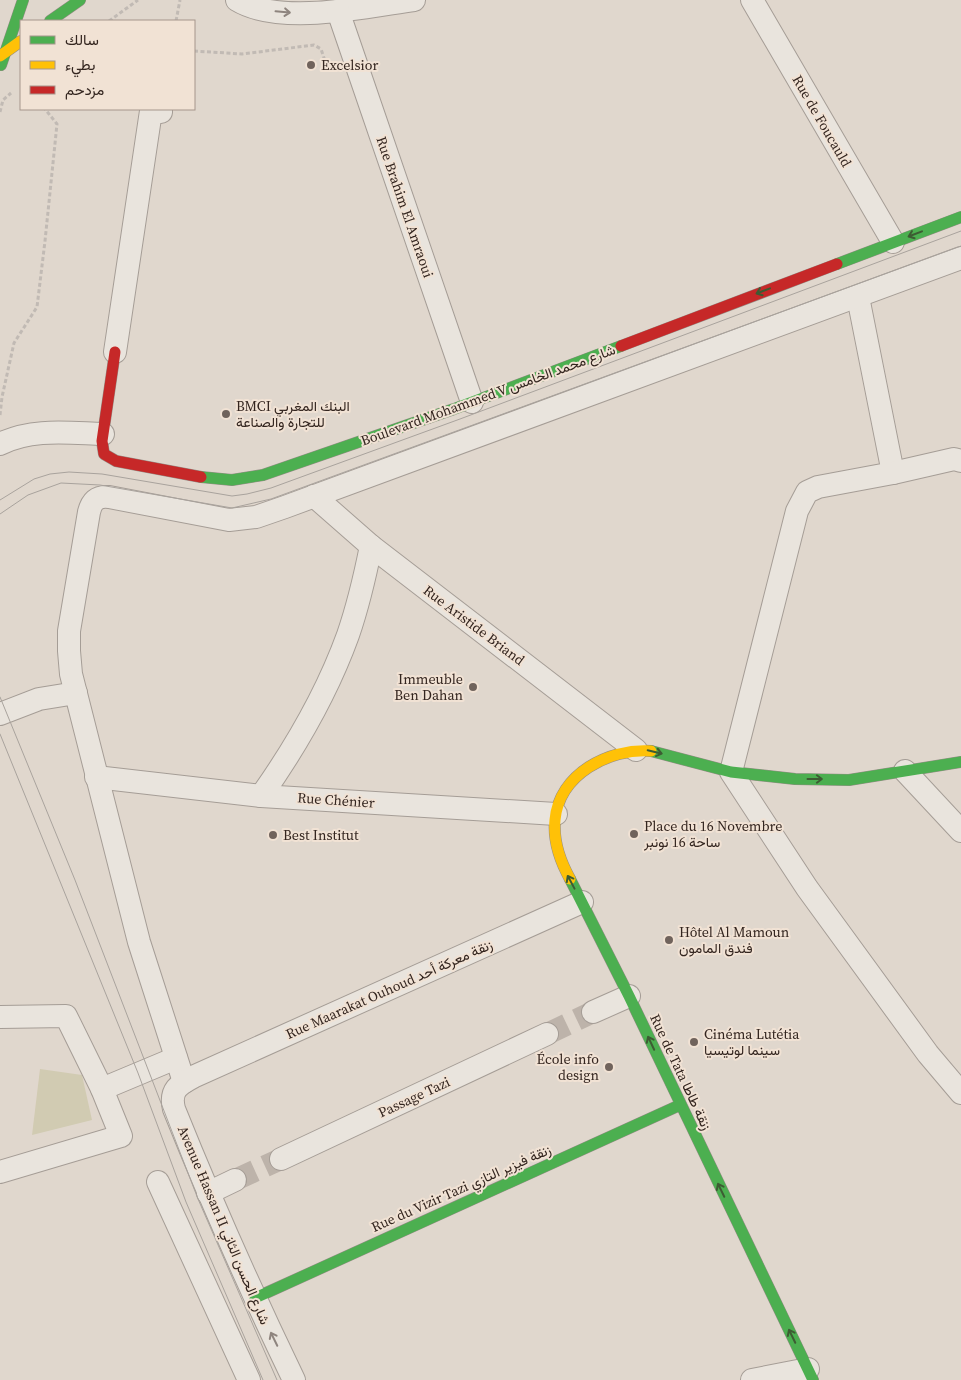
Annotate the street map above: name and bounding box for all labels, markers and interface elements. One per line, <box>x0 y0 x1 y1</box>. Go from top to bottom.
one-way arrow <box>275 7 291 17</box>
legend <box>20 20 195 110</box>
text: سالك <box>65 29 99 50</box>
text: بطيء <box>65 54 95 78</box>
place label: Excelsior <box>321 55 378 75</box>
marker: Excelsior <box>305 59 317 71</box>
street label: Rue de Foucauld <box>788 71 856 171</box>
text: مزدحم <box>65 79 104 100</box>
street label: Rue Brahim El Amraoui <box>371 134 439 280</box>
one-way arrow <box>908 230 924 239</box>
one-way arrow <box>756 288 771 297</box>
street label: Boulevard Mohammed V شارع محمد الخامس <box>358 339 618 451</box>
place label: BMCI البنك المغربي للتجارة والصناعة <box>236 396 350 432</box>
marker: BMCI البنك المغربي للتجارة والصناعة <box>220 408 232 420</box>
street label: Rue Aristide Briand <box>419 580 529 670</box>
place label: Immeuble Ben Dahan <box>394 669 464 705</box>
marker: Immeuble Ben Dahan <box>467 681 479 693</box>
one-way arrow <box>647 748 663 757</box>
one-way arrow <box>806 774 823 784</box>
street label: Rue Chénier <box>297 787 375 813</box>
place label: Place du 16 Novembre ساحة 16 نونبر <box>643 816 782 852</box>
place label: Best Institut <box>283 825 359 845</box>
marker: Place du 16 Novembre ساحة 16 نونبر <box>628 828 640 840</box>
marker: Best Institut <box>267 829 279 841</box>
one-way arrow <box>566 875 575 890</box>
place label: Hôtel Al Mamoun فندق المامون <box>679 922 790 958</box>
street label: Rue Maarakat Ouhoud زنقة معركة أحد <box>282 934 496 1044</box>
marker: Hôtel Al Mamoun فندق المامون <box>663 934 675 946</box>
street label: Rue de Tata زنقة طاطا <box>645 1011 717 1134</box>
place label: Cinéma Lutétia سينما لوتيسيا <box>704 1024 800 1060</box>
one-way arrow <box>646 1036 656 1051</box>
marker: Cinéma Lutétia سينما لوتيسيا <box>688 1036 700 1048</box>
place label: École info design <box>537 1049 600 1085</box>
marker: École info design <box>603 1061 615 1073</box>
street label: Passage Tazi <box>375 1072 453 1122</box>
street label: Avenue Hassan II شارع الحسن الثاني <box>171 1122 275 1328</box>
street label: Rue du Vizir Tazi زنقة فيزير التازي <box>368 1139 555 1239</box>
one-way arrow <box>716 1183 726 1198</box>
one-way arrow <box>787 1329 796 1344</box>
one-way arrow <box>269 1332 278 1347</box>

